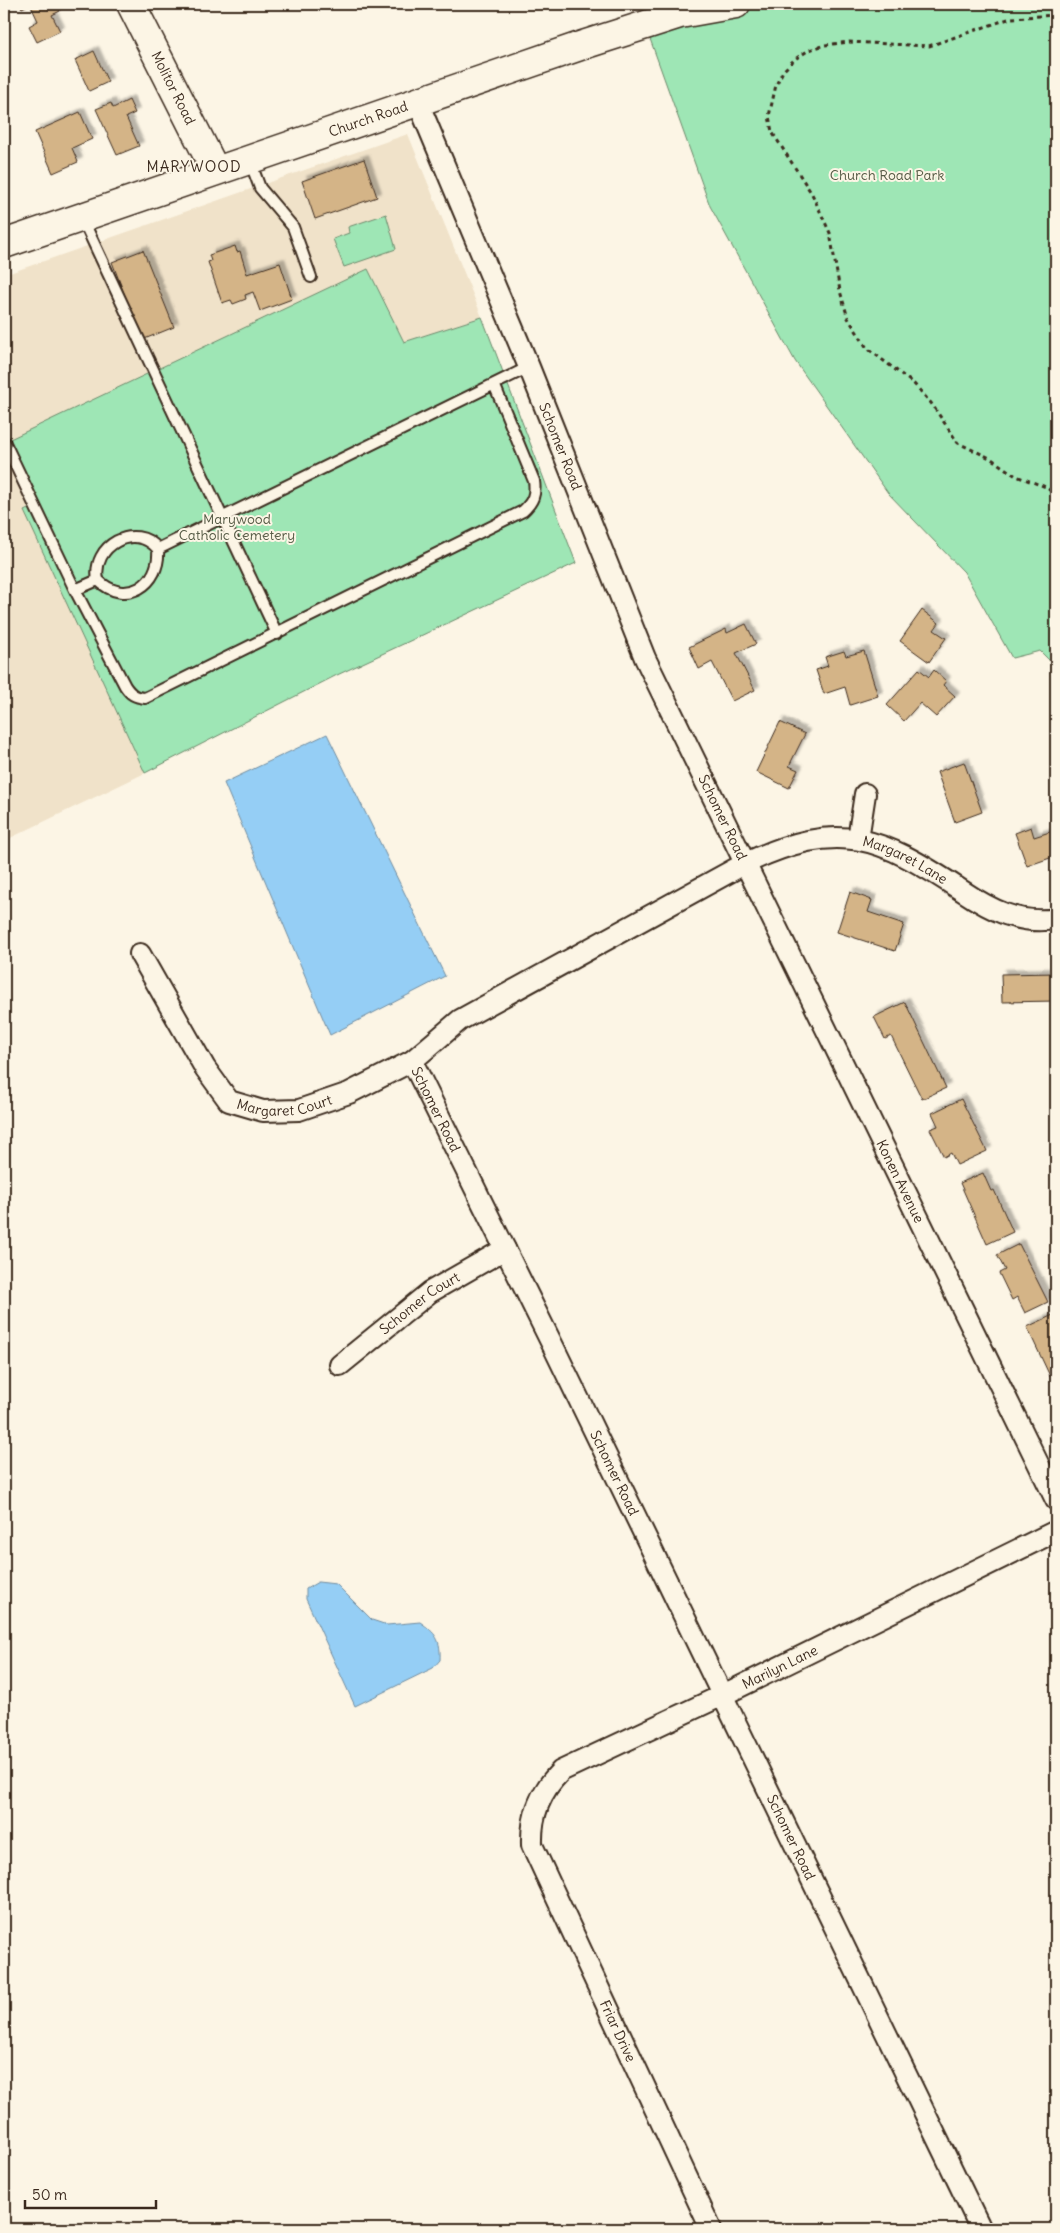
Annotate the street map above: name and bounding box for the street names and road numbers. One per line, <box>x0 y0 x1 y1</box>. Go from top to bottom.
street label: Molitor Road <box>147 48 200 128</box>
street label: Church Road <box>326 97 410 141</box>
street label: Schomer Road <box>535 400 586 493</box>
street label: Schomer Road <box>694 772 751 863</box>
street label: Margaret Lane <box>861 832 951 888</box>
street label: Schomer Road <box>407 1064 465 1155</box>
street label: Margaret Court <box>235 1090 334 1120</box>
street label: Konen Avenue <box>872 1137 928 1226</box>
street label: Schomer Court <box>376 1268 463 1338</box>
street label: Schomer Road <box>586 1427 643 1519</box>
street label: Marilyn Lane <box>739 1641 821 1693</box>
street label: Schomer Road <box>763 1792 819 1883</box>
street label: Friar Drive <box>596 1997 640 2065</box>

